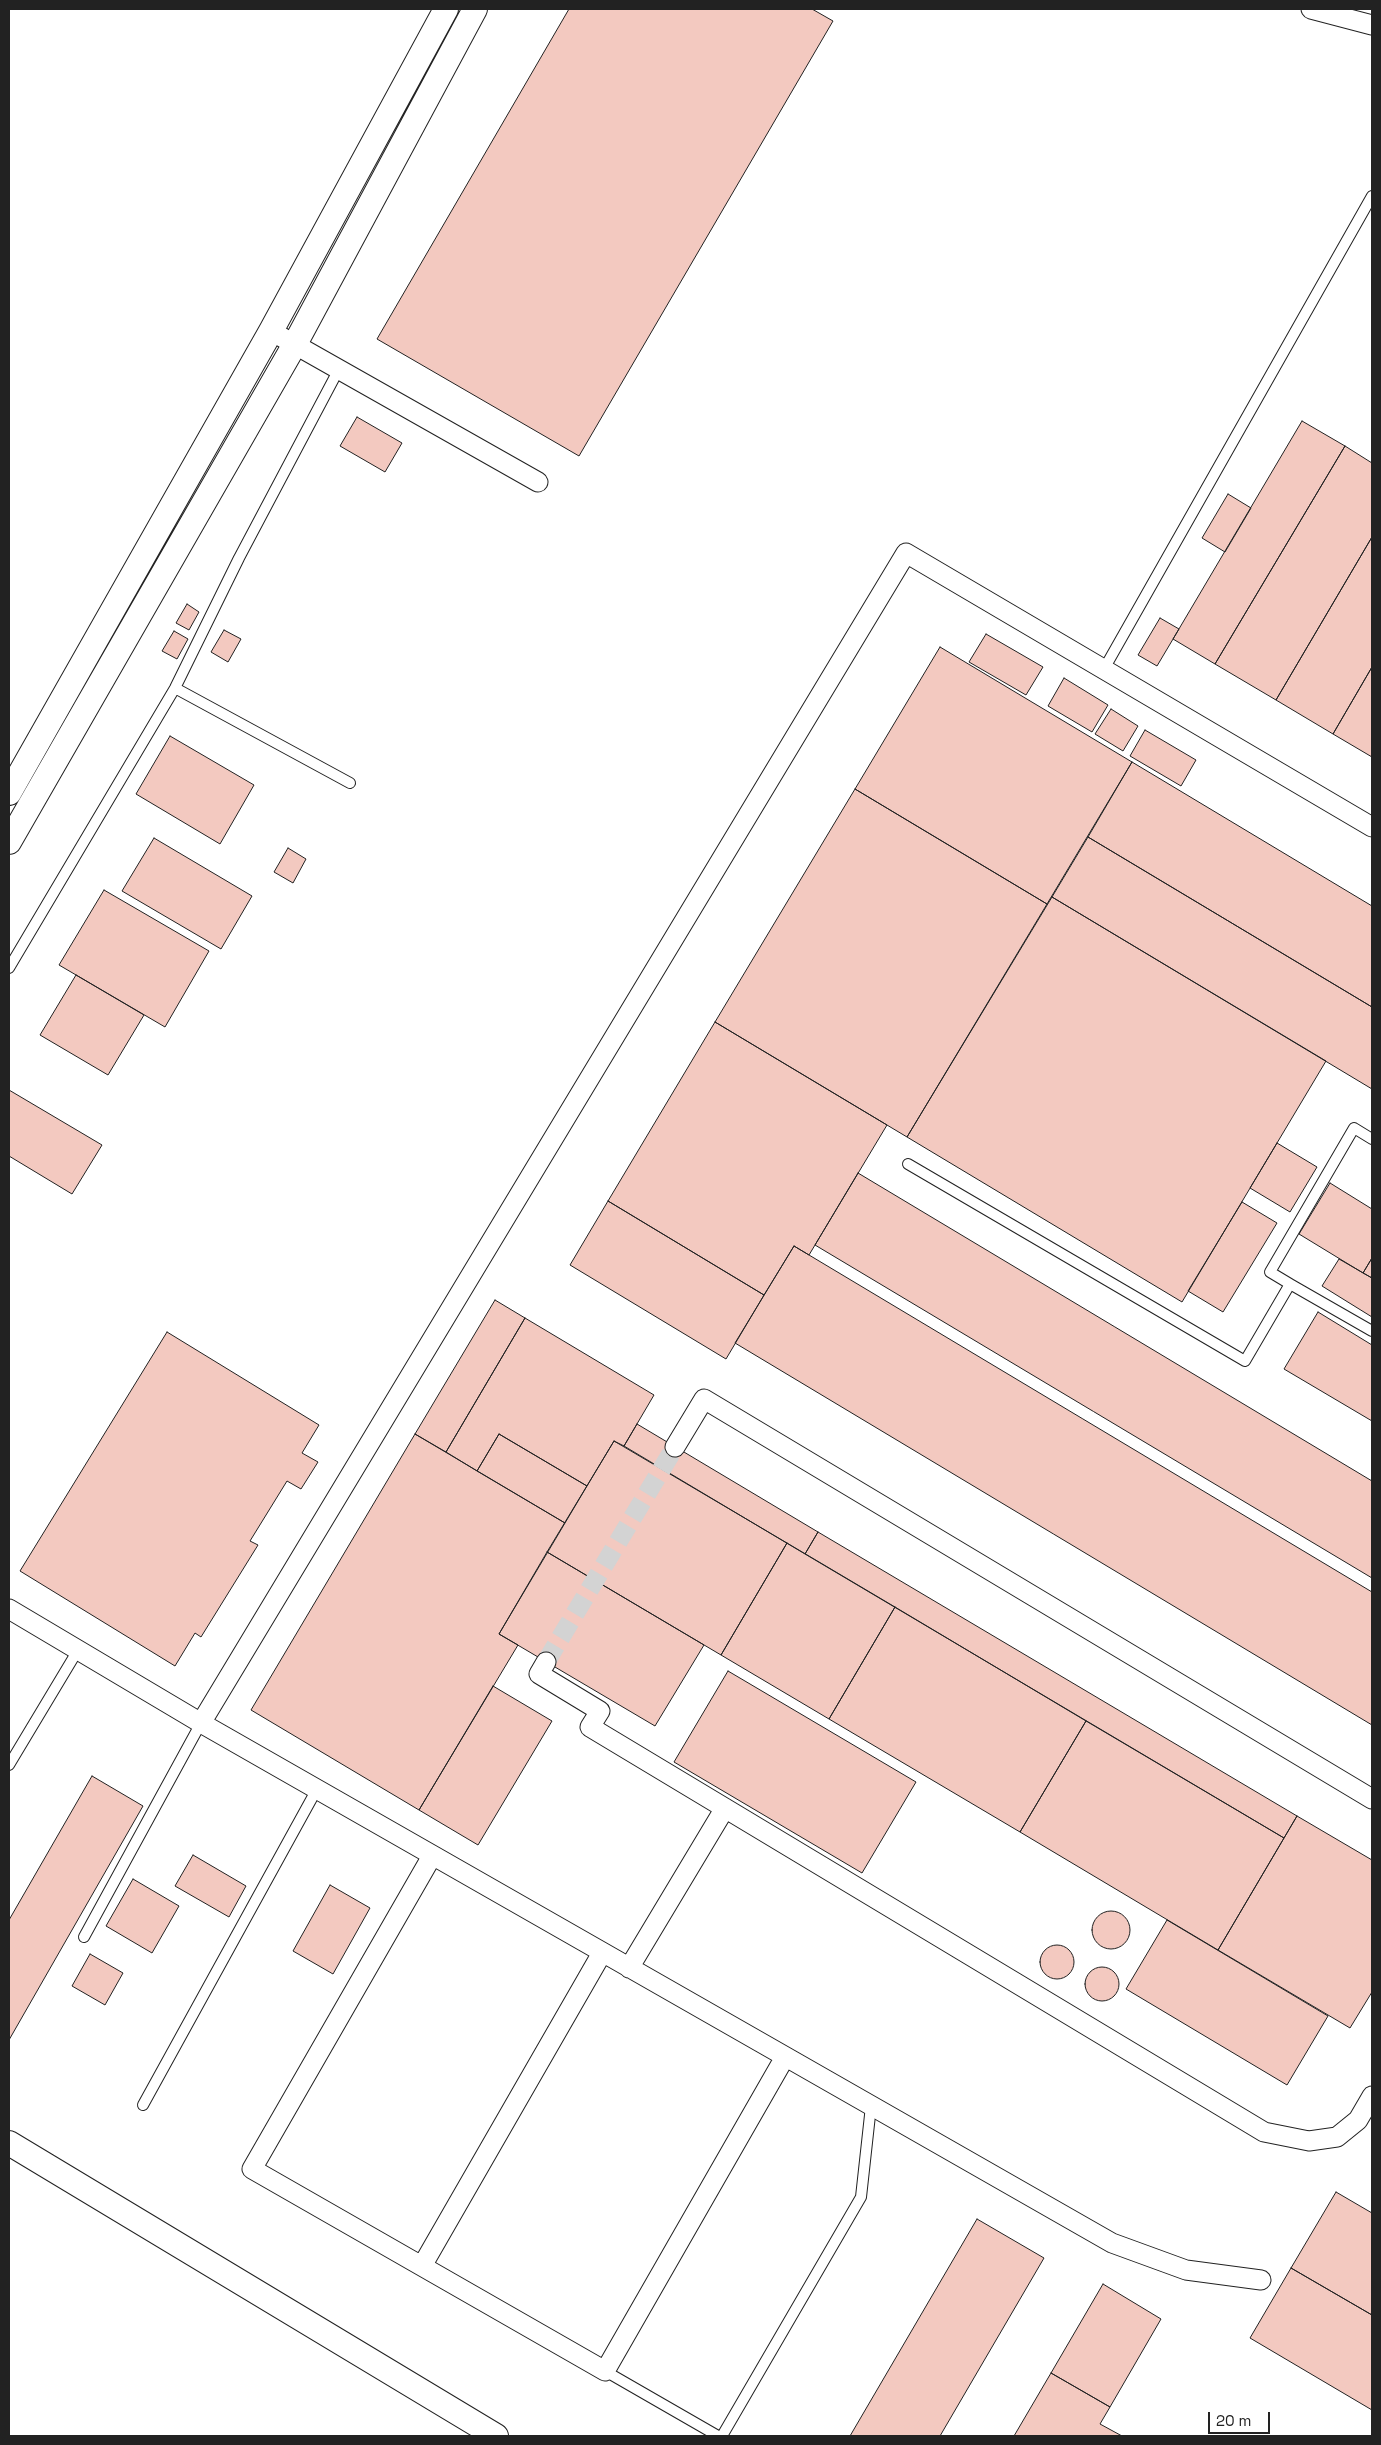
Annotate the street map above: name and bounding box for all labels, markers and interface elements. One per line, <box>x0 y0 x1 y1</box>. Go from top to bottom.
scale bar <box>1211 2402 1274 2434</box>
text: 20 m <box>1216 2411 1251 2430</box>

